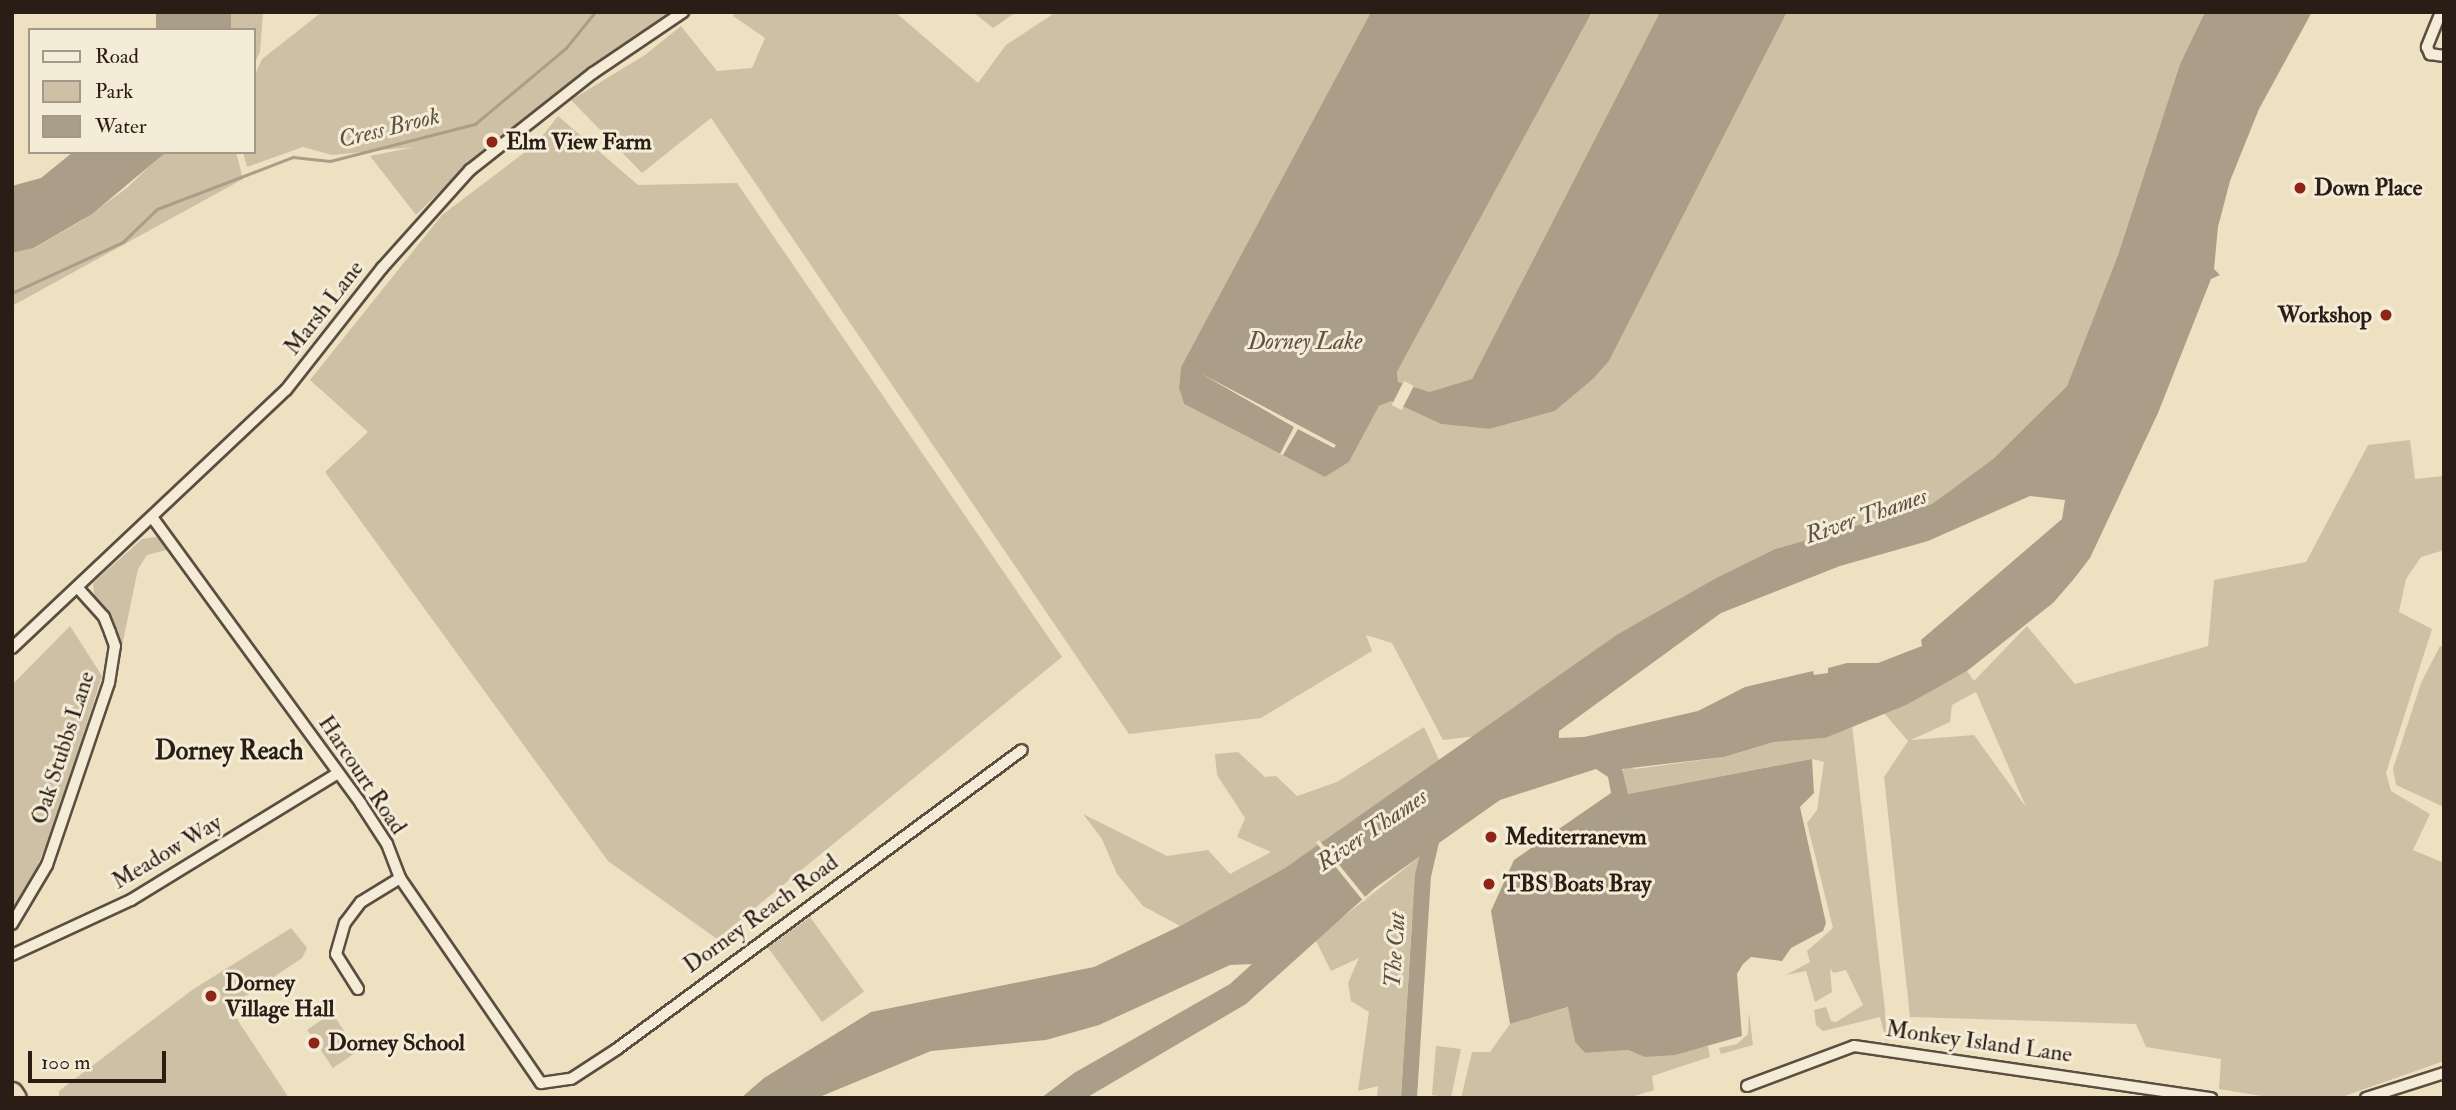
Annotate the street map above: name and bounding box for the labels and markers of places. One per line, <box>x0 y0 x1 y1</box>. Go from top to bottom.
place label: Elm View Farm <box>506 128 652 156</box>
marker: Elm View Farm <box>484 134 500 150</box>
place label: Down Place <box>2314 174 2422 202</box>
marker: Down Place <box>2292 180 2308 196</box>
place label: Workshop <box>2278 301 2372 329</box>
marker: Workshop <box>2378 307 2394 323</box>
place label: Mediterranevm <box>1505 823 1647 851</box>
marker: Mediterranevm <box>1483 829 1499 845</box>
place label: TBS Boats Bray <box>1503 870 1651 898</box>
marker: TBS Boats Bray <box>1481 876 1497 892</box>
place label: Dorney Village Hall <box>225 969 334 1023</box>
marker: Dorney Village Hall <box>203 988 219 1004</box>
place label: Dorney School <box>328 1029 465 1057</box>
marker: Dorney School <box>306 1035 322 1051</box>

